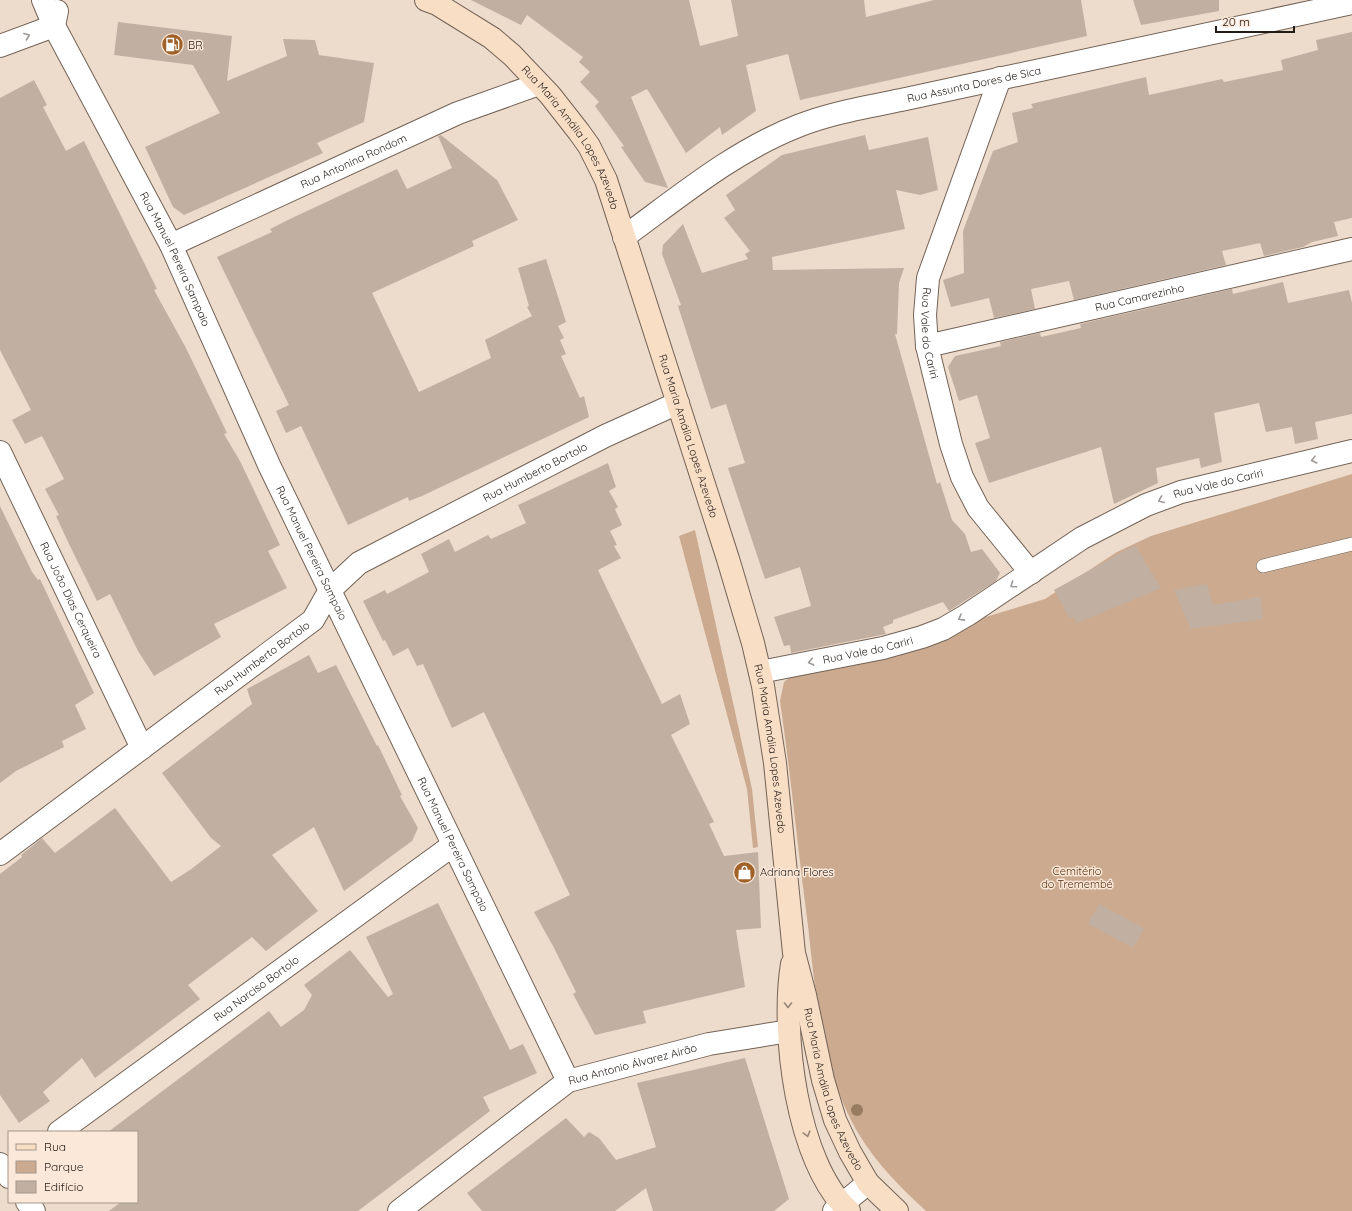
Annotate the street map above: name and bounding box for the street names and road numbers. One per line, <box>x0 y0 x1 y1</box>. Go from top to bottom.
street label: Rua Maria Amália Lopes Azevedo <box>519 62 622 212</box>
street label: Rua Assunta Dores de Sica <box>906 63 1042 106</box>
street label: Rua Antonina Rondom <box>298 131 409 192</box>
street label: Rua Manuel Pereira Sampaio <box>137 189 213 329</box>
street label: Rua Camarezinho <box>1094 280 1186 314</box>
street label: Rua Vale do Cariri <box>918 287 942 380</box>
street label: Rua Maria Amália Lopes Azevedo <box>656 352 721 520</box>
street label: Rua Humberto Bortolo <box>481 439 590 505</box>
street label: Rua Vale do Cariri <box>1171 466 1265 501</box>
street label: Rua Manuel Pereira Sampaio <box>273 483 350 623</box>
street label: Rua João Dias Cerqueira <box>37 539 105 660</box>
street label: Rua Humberto Bortolo <box>211 618 313 698</box>
street label: Rua Vale do Cariri <box>821 633 915 667</box>
street label: Rua Maria Amália Lopes Azevedo <box>751 662 789 834</box>
street label: Rua Manuel Pereira Sampaio <box>415 775 492 914</box>
street label: Rua Narciso Bortolo <box>211 952 302 1024</box>
street label: Rua Maria Amália Lopes Azevedo <box>801 1006 866 1173</box>
street label: Rua Antonio Álvarez Airão <box>567 1040 699 1088</box>

